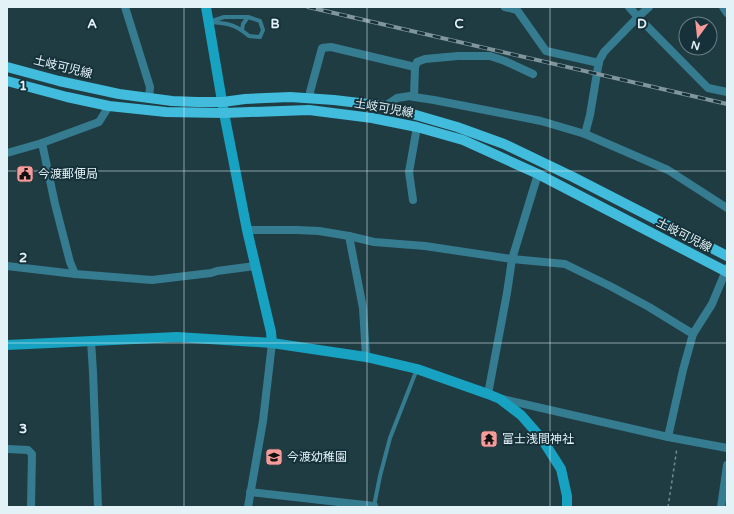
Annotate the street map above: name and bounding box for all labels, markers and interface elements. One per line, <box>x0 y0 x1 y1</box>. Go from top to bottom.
text: A <box>87 16 97 32</box>
text: B <box>270 16 280 32</box>
text: C <box>454 16 464 32</box>
text: D <box>637 16 647 32</box>
north arrow <box>678 16 718 56</box>
text: N <box>690 38 701 53</box>
street label: 土岐可児線 <box>32 53 94 81</box>
text: 1 <box>19 78 27 94</box>
street label: 土岐可児線 <box>353 96 415 120</box>
public building icon: 今渡郵便局 <box>15 164 35 184</box>
place label: 今渡郵便局 <box>38 167 98 181</box>
street label: 土岐可児線 <box>654 215 714 255</box>
text: 2 <box>19 250 27 266</box>
text: 3 <box>19 421 27 437</box>
temple icon: 富士浅間神社 <box>479 429 499 449</box>
place label: 富士浅間神社 <box>502 432 574 446</box>
school or university icon: 今渡幼稚園 <box>264 447 284 467</box>
place label: 今渡幼稚園 <box>287 450 347 464</box>

